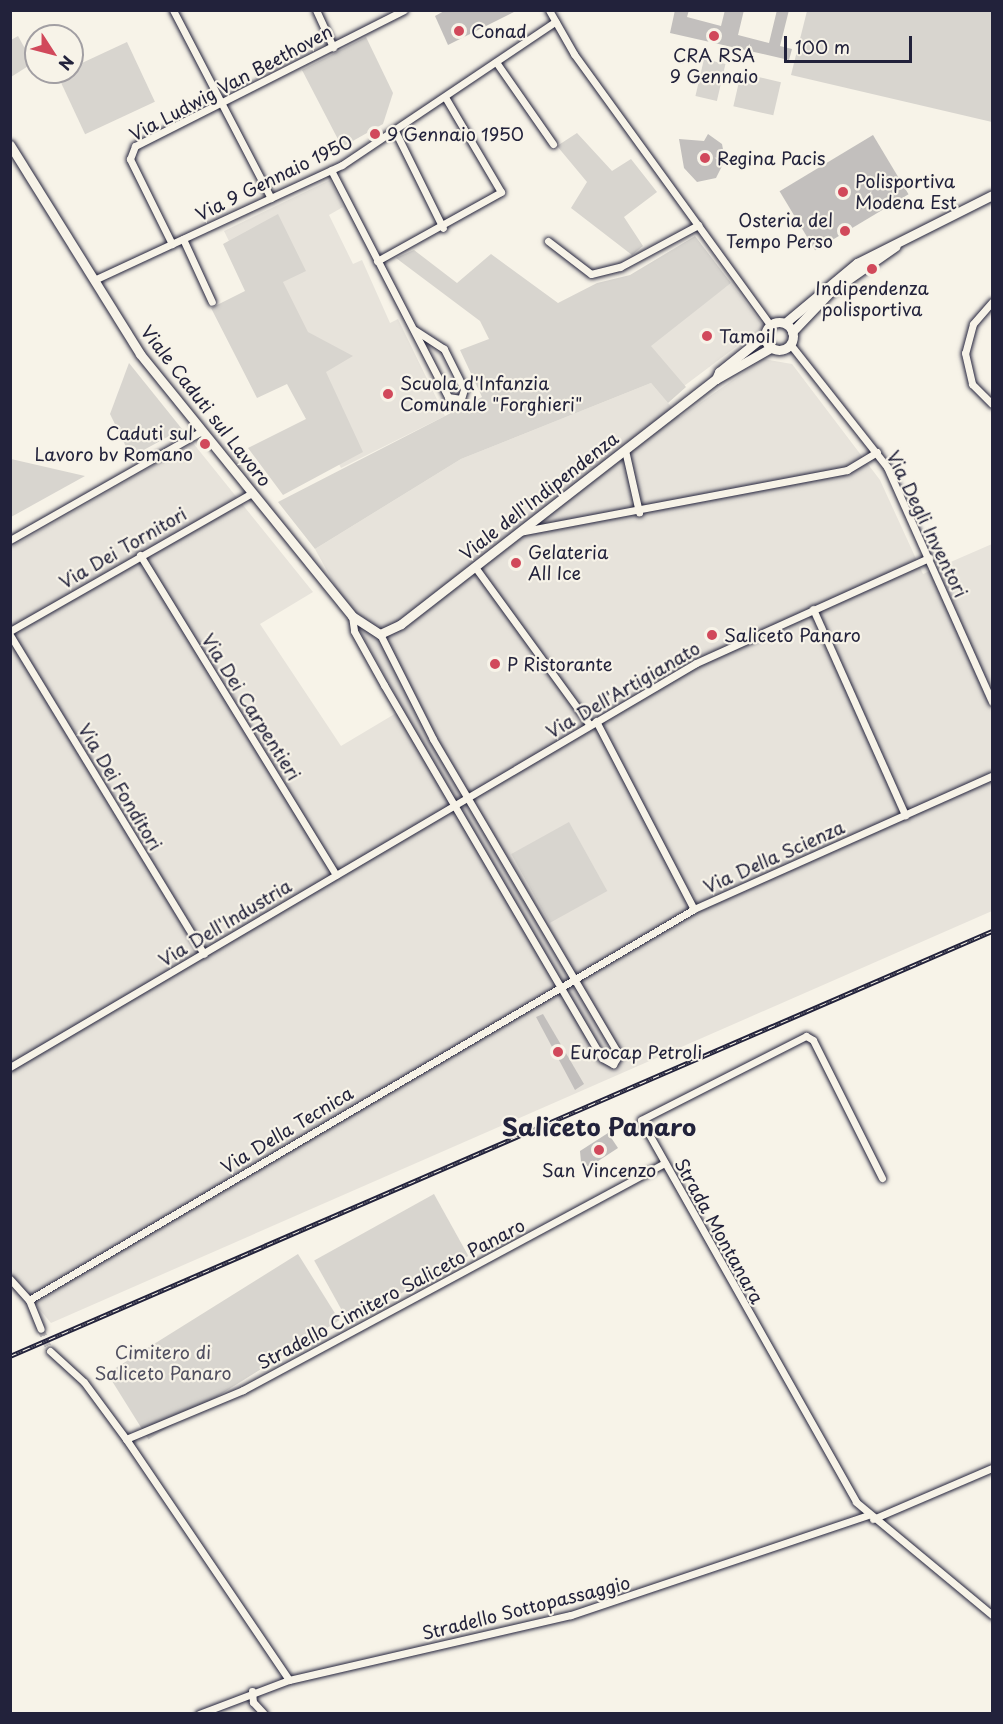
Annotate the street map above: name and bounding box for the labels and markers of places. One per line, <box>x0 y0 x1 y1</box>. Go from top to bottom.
place label: Conad <box>471 20 527 42</box>
marker: Conad <box>452 24 466 38</box>
marker: CRA RSA 9 Gennaio <box>707 29 721 43</box>
place label: CRA RSA 9 Gennaio <box>670 45 758 88</box>
place label: 9 Gennaio 1950 <box>387 123 524 145</box>
marker: 9 Gennaio 1950 <box>368 127 382 141</box>
place label: Regina Pacis <box>717 147 825 169</box>
marker: Regina Pacis <box>698 151 712 165</box>
place label: Polisportiva Modena Est <box>855 171 957 213</box>
marker: Polisportiva Modena Est <box>836 185 850 199</box>
place label: Osteria del Tempo Perso <box>725 210 833 252</box>
marker: Osteria del Tempo Perso <box>838 224 852 238</box>
marker: Indipendenza polisportiva <box>865 262 879 276</box>
place label: Indipendenza polisportiva <box>815 278 929 320</box>
place label: Tamoil <box>719 325 776 347</box>
marker: Tamoil <box>700 329 714 343</box>
place label: Scuola d'Infanzia Comunale "Forghieri" <box>400 373 583 416</box>
marker: Scuola d'Infanzia Comunale "Forghieri" <box>381 387 395 401</box>
place label: Caduti sul Lavoro bv Romano <box>34 423 193 466</box>
marker: Caduti sul Lavoro bv Romano <box>198 437 212 451</box>
place label: Gelateria All Ice <box>528 542 608 584</box>
marker: Gelateria All Ice <box>509 556 523 570</box>
place label: Saliceto Panaro <box>724 624 861 646</box>
marker: Saliceto Panaro <box>705 628 719 642</box>
place label: P Ristorante <box>507 653 613 675</box>
marker: P Ristorante <box>488 657 502 671</box>
place label: Eurocap Petroli <box>570 1041 702 1063</box>
marker: Eurocap Petroli <box>551 1045 565 1059</box>
marker: San Vincenzo <box>592 1143 606 1157</box>
place label: San Vincenzo <box>542 1159 656 1181</box>

